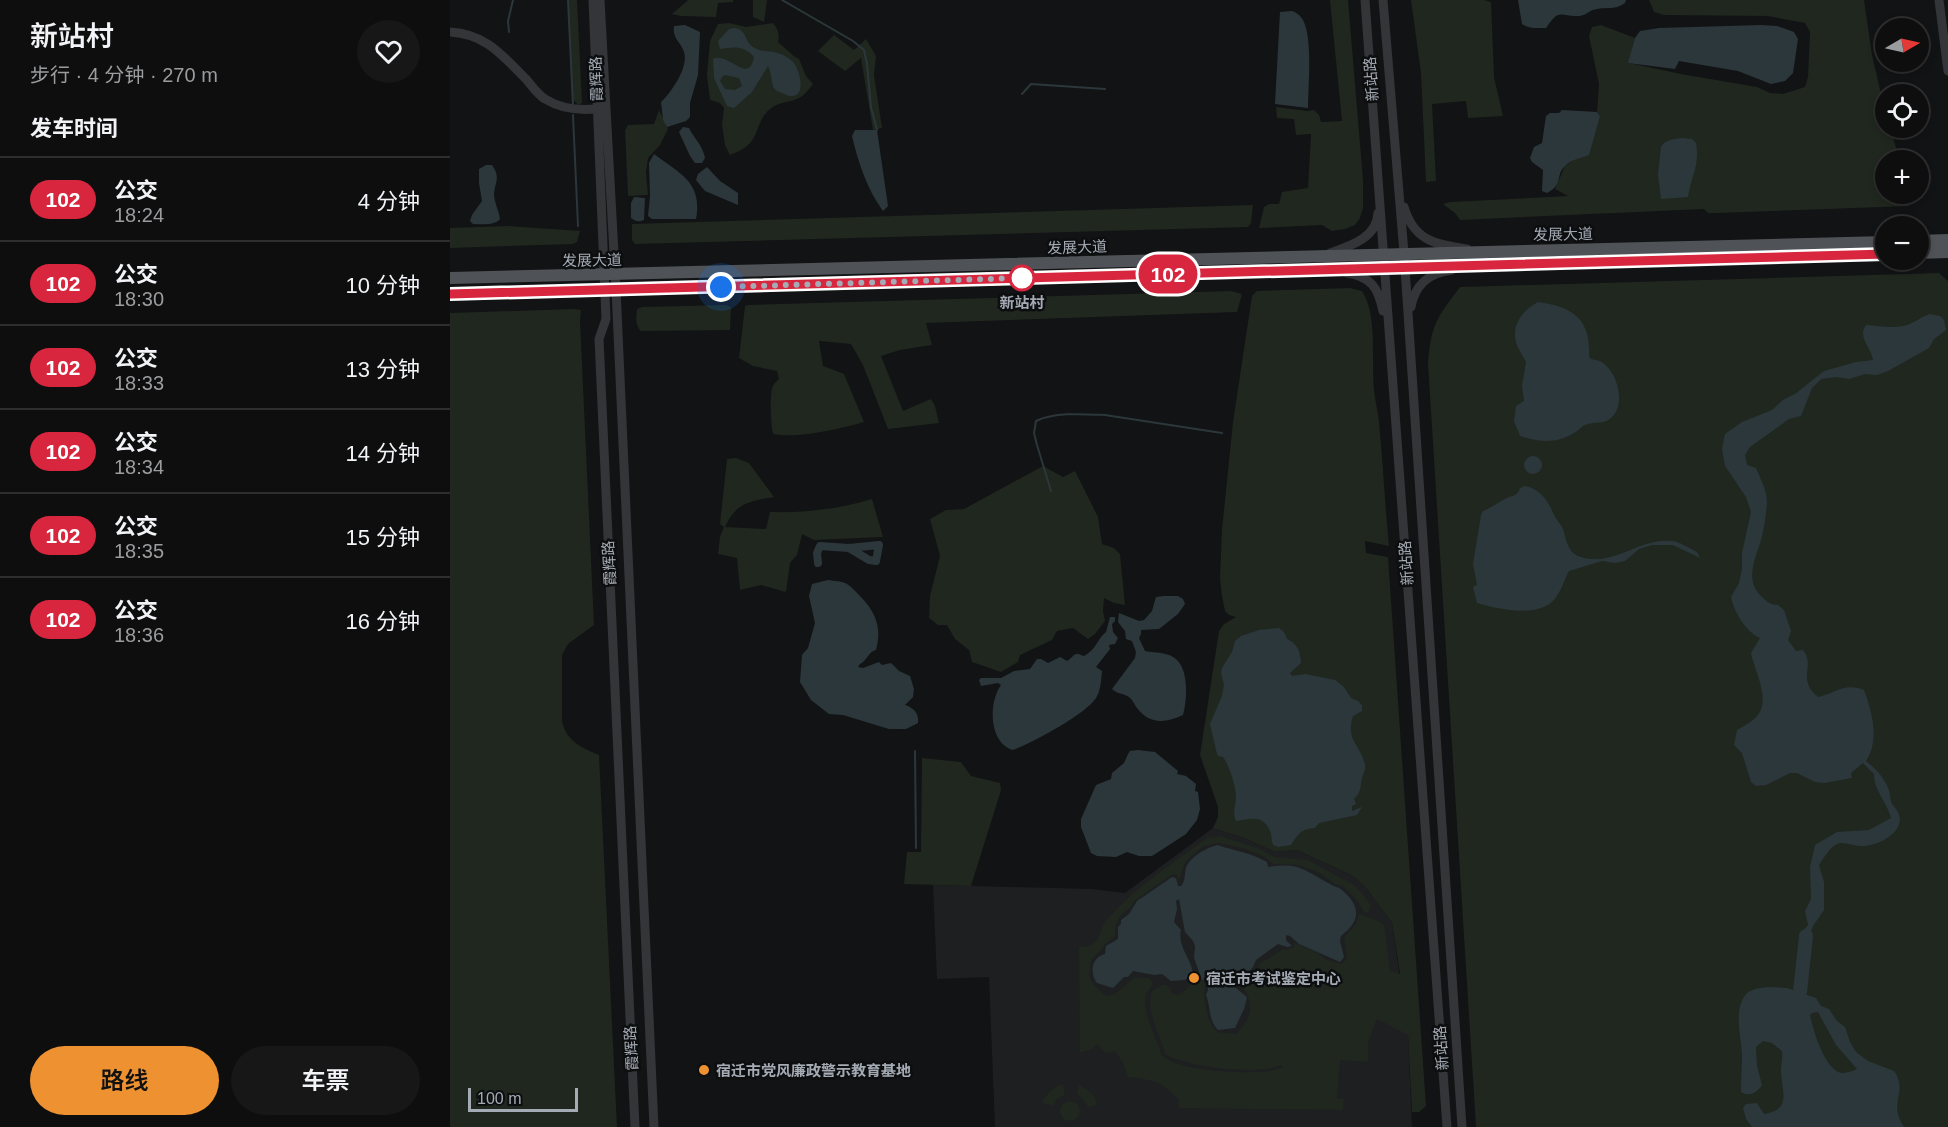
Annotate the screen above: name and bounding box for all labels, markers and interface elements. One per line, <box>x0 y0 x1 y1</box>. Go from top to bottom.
north arrow <box>1875 18 1929 72</box>
map controls <box>1875 18 1929 270</box>
button: heart <box>357 20 420 83</box>
text: 新站村 <box>30 21 114 52</box>
street label: 霞辉路 <box>587 56 605 102</box>
street label: 新站路 <box>1361 56 1381 102</box>
text: 步行 · 4 分钟 · 270 m <box>30 64 218 86</box>
button: locate <box>1875 84 1929 138</box>
text: 发车时间 <box>30 116 118 141</box>
button: + <box>1875 150 1929 204</box>
text: 公交 <box>114 178 158 203</box>
text: 102 <box>45 188 81 211</box>
text: 4 分钟 <box>358 189 420 214</box>
text: 18:24 <box>114 204 164 226</box>
button: − <box>1875 216 1929 270</box>
street label: 发展大道 <box>1533 225 1593 243</box>
street label: 发展大道 <box>1047 237 1107 257</box>
street label: 发展大道 <box>562 251 622 269</box>
line badge: 102 <box>1134 254 1202 294</box>
text: 公交 <box>114 262 158 287</box>
text: 102 <box>1150 263 1186 286</box>
marker: 新站村 <box>1009 265 1035 291</box>
text: 102 <box>45 272 81 295</box>
your location <box>706 272 736 302</box>
text: 10 分钟 <box>345 273 420 298</box>
text: 18:30 <box>114 288 164 310</box>
place label: 新站村 <box>999 294 1045 311</box>
text: 公交 <box>114 346 158 371</box>
text: 102 <box>45 356 81 379</box>
text: 13 分钟 <box>345 357 420 382</box>
text: 18:33 <box>114 372 164 394</box>
text: 公交 <box>114 430 158 455</box>
text: 102 <box>45 440 81 463</box>
text: 14 分钟 <box>345 441 420 466</box>
text: 18:34 <box>114 456 164 478</box>
text: 公交 <box>114 514 158 539</box>
text: 102 <box>45 524 81 547</box>
text: 15 分钟 <box>345 525 420 550</box>
text: 18:35 <box>114 540 164 562</box>
street label: 霞辉路 <box>599 540 619 586</box>
street label: 新站路 <box>1396 540 1416 586</box>
text: 公交 <box>114 598 158 623</box>
text: 102 <box>45 608 81 631</box>
text: 16 分钟 <box>345 609 420 634</box>
text: 18:36 <box>114 624 164 646</box>
place label: 宿迁市考试鉴定中心 <box>1206 970 1341 987</box>
marker: 宿迁市考试鉴定中心 <box>1187 971 1201 985</box>
street label: 霞辉路 <box>621 1025 641 1071</box>
street label: 新站路 <box>1431 1025 1451 1071</box>
button: 路线 <box>30 1046 219 1115</box>
button: 车票 <box>231 1046 420 1115</box>
place label: 宿迁市党风廉政警示教育基地 <box>716 1062 911 1079</box>
marker: 宿迁市党风廉政警示教育基地 <box>697 1063 711 1077</box>
scale bar <box>468 1085 578 1112</box>
text: 100 m <box>477 1090 521 1107</box>

